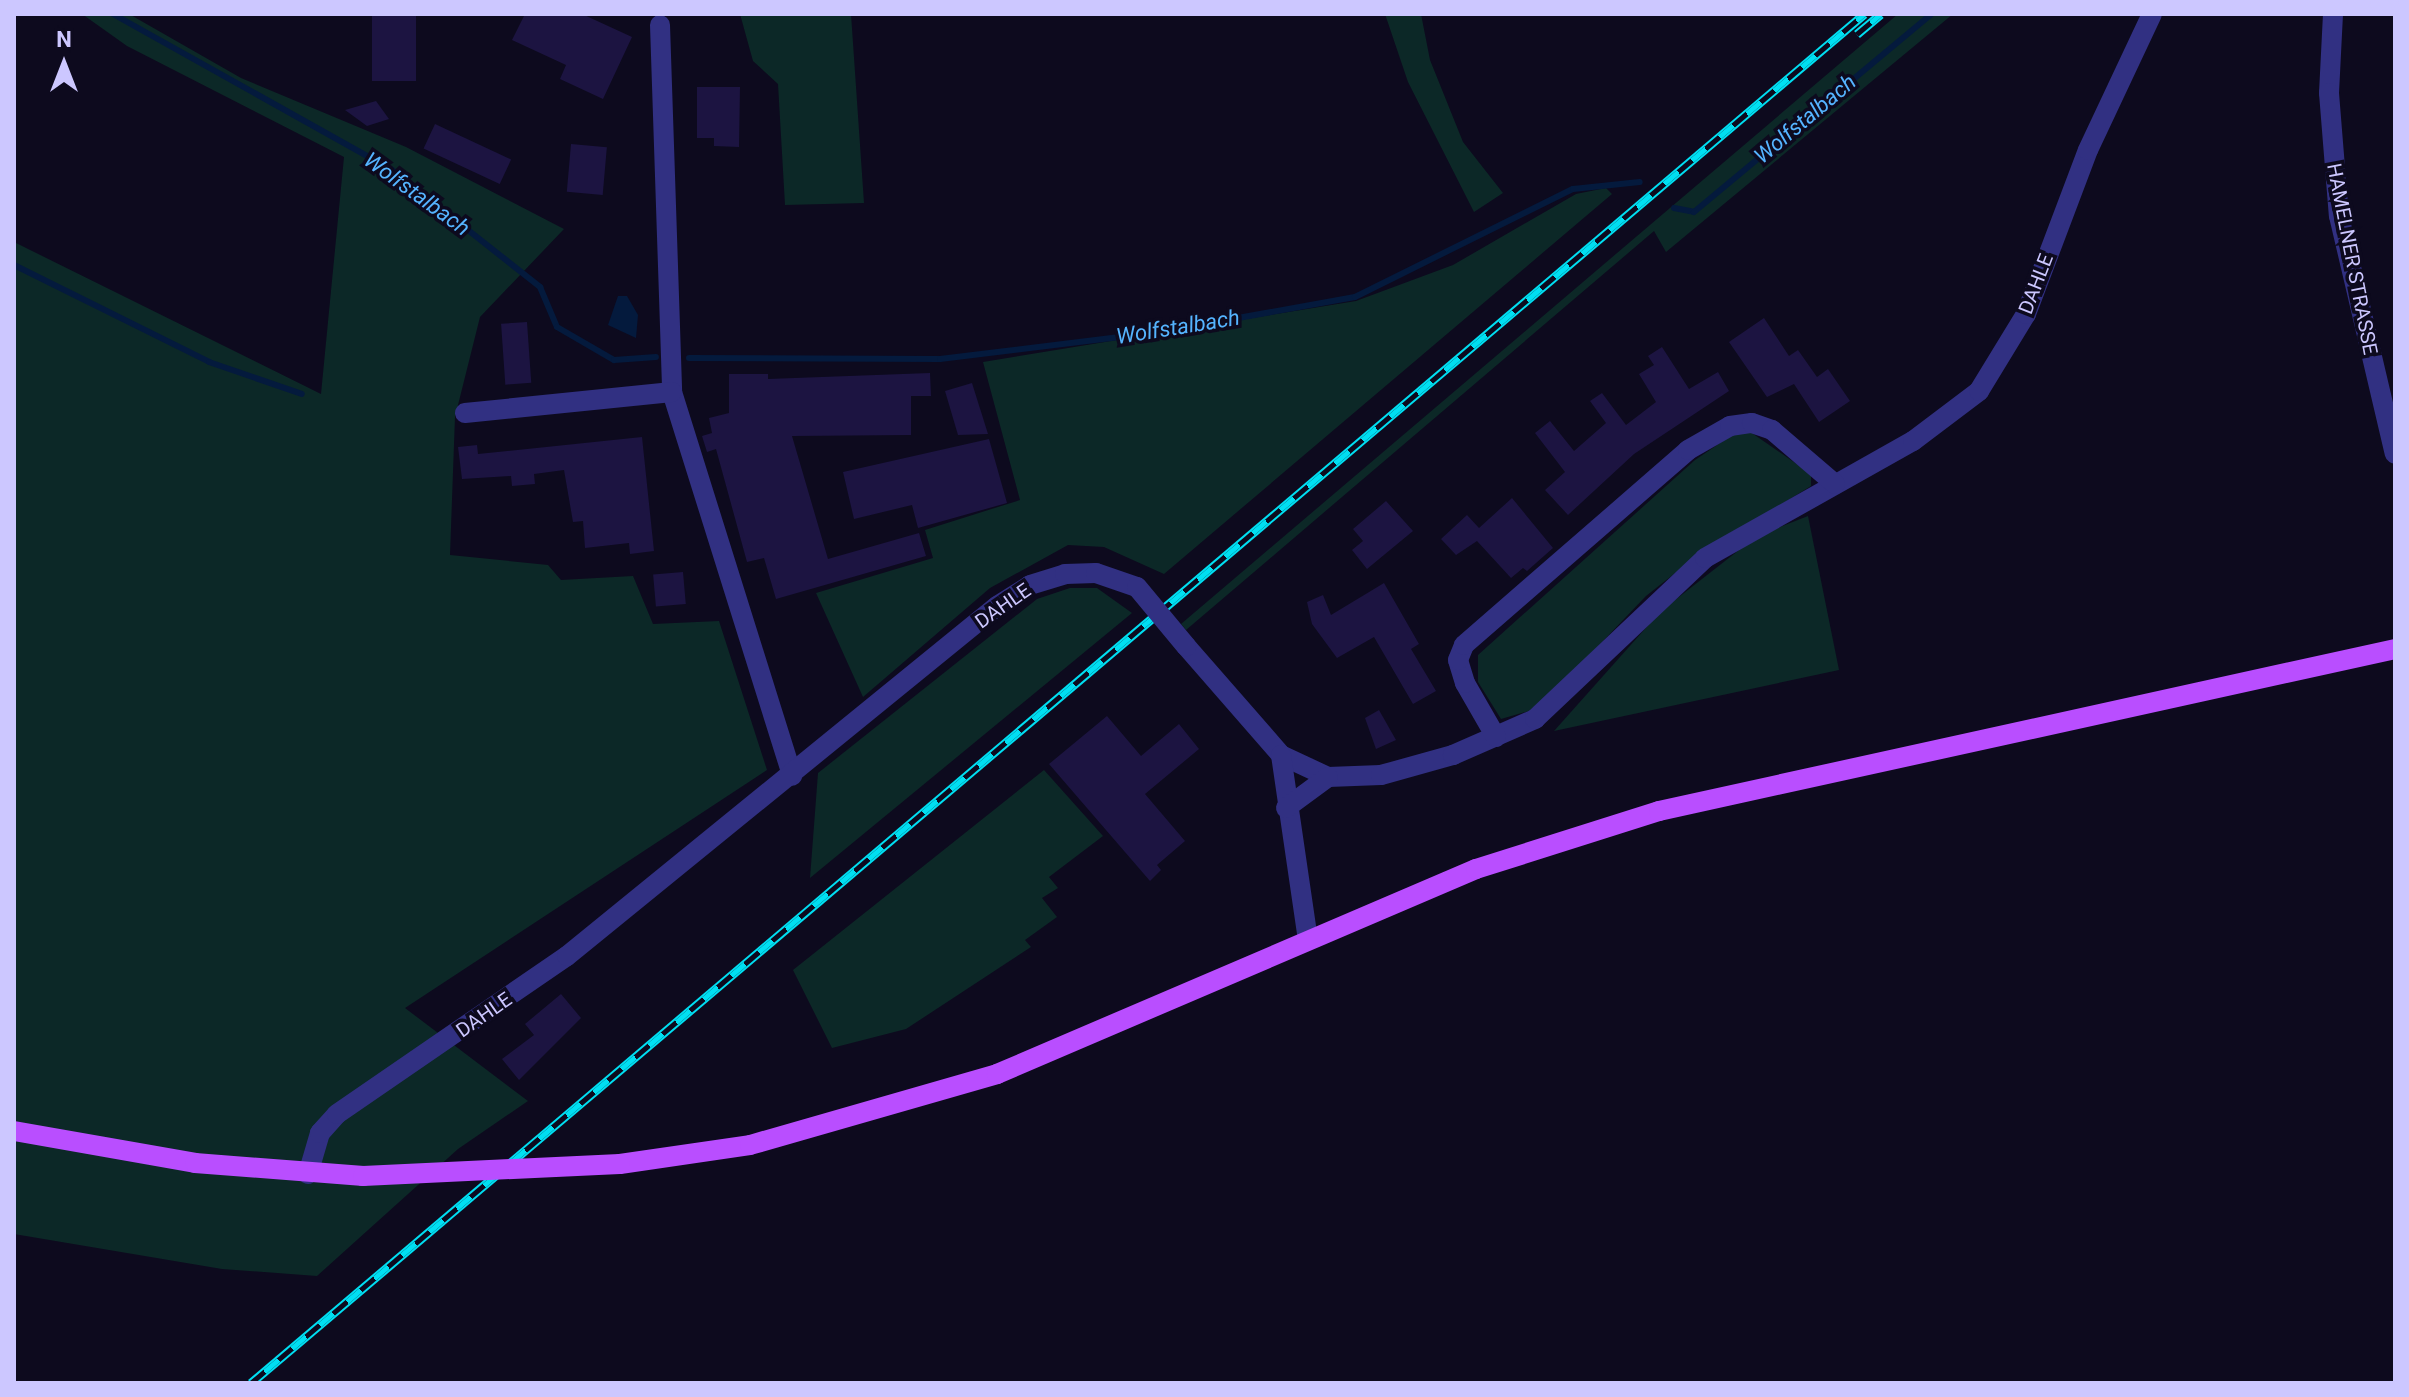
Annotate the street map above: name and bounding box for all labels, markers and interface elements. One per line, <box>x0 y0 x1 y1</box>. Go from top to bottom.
north arrow <box>24 24 104 104</box>
text: N <box>56 27 72 52</box>
water label: Wolfstalbach <box>1749 69 1861 169</box>
water label: Wolfstalbach <box>359 147 475 241</box>
street label: HAMELNER STRASSE <box>2322 161 2382 357</box>
street label: DAHLE <box>2014 251 2058 317</box>
water label: Wolfstalbach <box>1114 304 1242 350</box>
street label: DAHLE <box>971 578 1035 634</box>
street label: DAHLE <box>452 987 516 1043</box>

